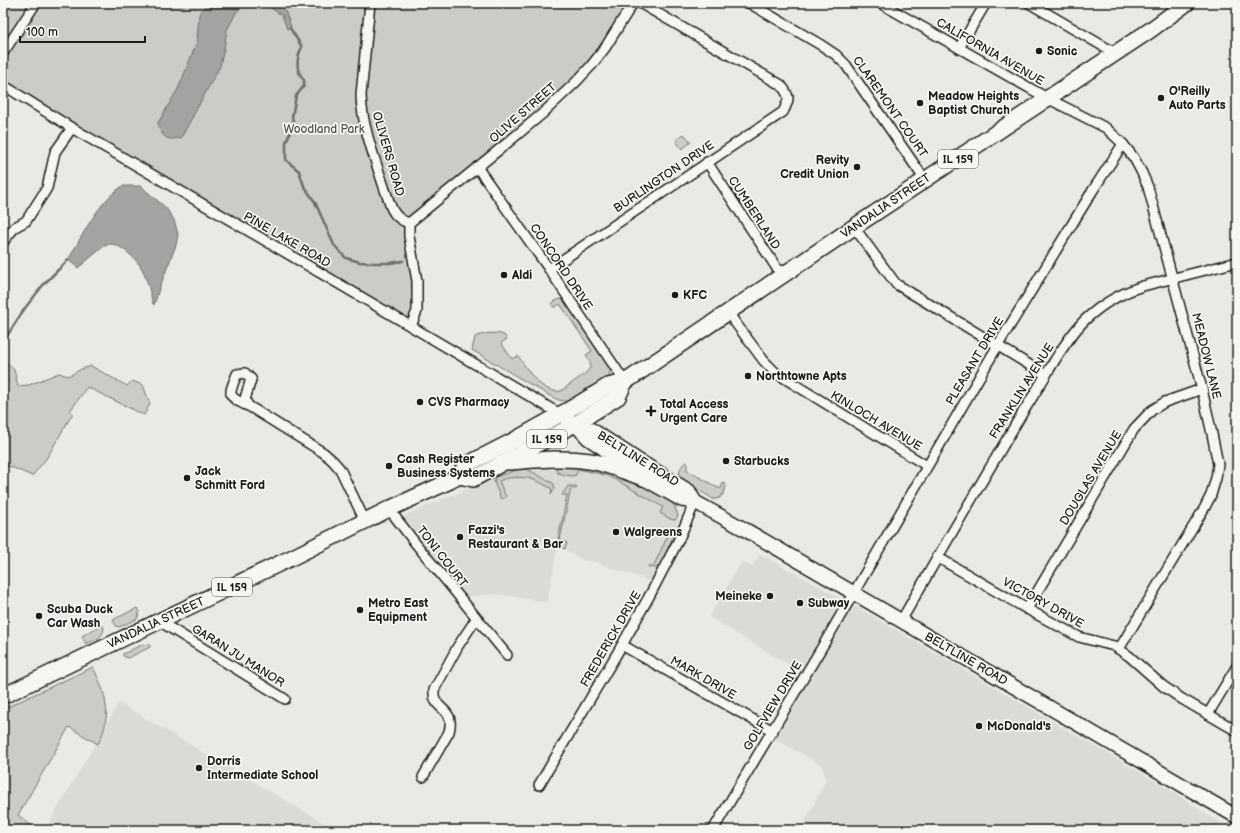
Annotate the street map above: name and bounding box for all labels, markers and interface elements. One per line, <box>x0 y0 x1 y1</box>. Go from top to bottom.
street label: CALIFORNIA AVENUE <box>933 15 1047 89</box>
scale bar <box>20 18 145 44</box>
text: 100 m <box>26 25 58 40</box>
place label: Sonic <box>1047 44 1078 59</box>
marker: Sonic <box>1034 46 1044 56</box>
street label: CLAREMONT COURT <box>849 53 931 161</box>
street label: OLIVE STREET <box>486 79 560 146</box>
place label: O'Reilly Auto Parts <box>1168 84 1226 113</box>
place label: Meadow Heights Baptist Church <box>928 89 1019 118</box>
marker: O'Reilly Auto Parts <box>1156 93 1166 103</box>
marker: Meadow Heights Baptist Church <box>915 98 925 108</box>
street label: OLIVERS ROAD <box>369 110 407 198</box>
park label: Woodland Park <box>283 122 365 137</box>
street label: BURLINGTON DRIVE <box>611 138 717 216</box>
road number: IL 159 <box>938 150 978 168</box>
place label: Revity Credit Union <box>780 153 850 182</box>
marker: Revity Credit Union <box>852 162 862 172</box>
street label: VANDALIA STREET <box>838 170 934 242</box>
street label: CUMBERLAND <box>725 174 783 253</box>
street label: PINE LAKE ROAD <box>241 209 333 271</box>
street label: CONCORD DRIVE <box>526 221 596 313</box>
place label: Aldi <box>511 268 532 283</box>
marker: Aldi <box>499 270 509 280</box>
place label: KFC <box>683 288 707 303</box>
marker: KFC <box>670 290 680 300</box>
street label: MEADOW LANE <box>1188 311 1224 401</box>
street label: PLEASANT DRIVE <box>943 314 1007 408</box>
street label: FRANKLIN AVENUE <box>986 340 1058 442</box>
place label: Northtowne Apts <box>756 369 847 384</box>
marker: Northtowne Apts <box>743 371 753 381</box>
street label: KINLOCH AVENUE <box>828 388 925 454</box>
place label: CVS Pharmacy <box>428 395 510 410</box>
marker: CVS Pharmacy <box>415 397 425 407</box>
place label: Total Access Urgent Care <box>660 397 729 426</box>
marker: Total Access Urgent Care <box>645 405 657 417</box>
street label: BELTLINE ROAD <box>594 428 682 490</box>
street label: DOUGLAS AVENUE <box>1057 428 1125 528</box>
road number: IL 159 <box>527 430 567 448</box>
place label: Cash Register Business Systems <box>397 452 495 481</box>
place label: Starbucks <box>734 454 789 469</box>
marker: Starbucks <box>721 456 731 466</box>
marker: Cash Register Business Systems <box>384 461 394 471</box>
place label: Jack Schmitt Ford <box>195 464 265 493</box>
marker: Jack Schmitt Ford <box>182 473 192 483</box>
street label: TONI COURT <box>413 523 471 591</box>
place label: Fazzi's Restaurant & Bar <box>468 523 563 552</box>
place label: Walgreens <box>624 525 682 540</box>
marker: Walgreens <box>611 527 621 537</box>
marker: Fazzi's Restaurant & Bar <box>455 532 465 542</box>
street label: VICTORY DRIVE <box>1000 575 1086 632</box>
road number: IL 159 <box>212 578 252 596</box>
street label: FREDERICK DRIVE <box>577 588 645 690</box>
place label: Meineke <box>715 589 762 604</box>
marker: Meineke <box>765 591 775 601</box>
street label: VANDALIA STREET <box>105 594 208 652</box>
place label: Metro East Equipment <box>368 596 428 625</box>
place label: Subway <box>808 596 850 611</box>
marker: Subway <box>795 598 805 608</box>
place label: Scuba Duck Car Wash <box>47 602 113 631</box>
marker: Metro East Equipment <box>355 605 365 615</box>
marker: Scuba Duck Car Wash <box>34 611 44 621</box>
street label: GARAN JU MANOR <box>189 621 288 691</box>
street label: BELTLINE ROAD <box>922 629 1010 689</box>
street label: MARK DRIVE <box>667 653 739 703</box>
street label: GOLFVIEW DRIVE <box>740 658 806 753</box>
place label: McDonald's <box>987 719 1051 734</box>
marker: McDonald's <box>974 721 984 731</box>
place label: Dorris Intermediate School <box>207 754 318 783</box>
marker: Dorris Intermediate School <box>194 763 204 773</box>

